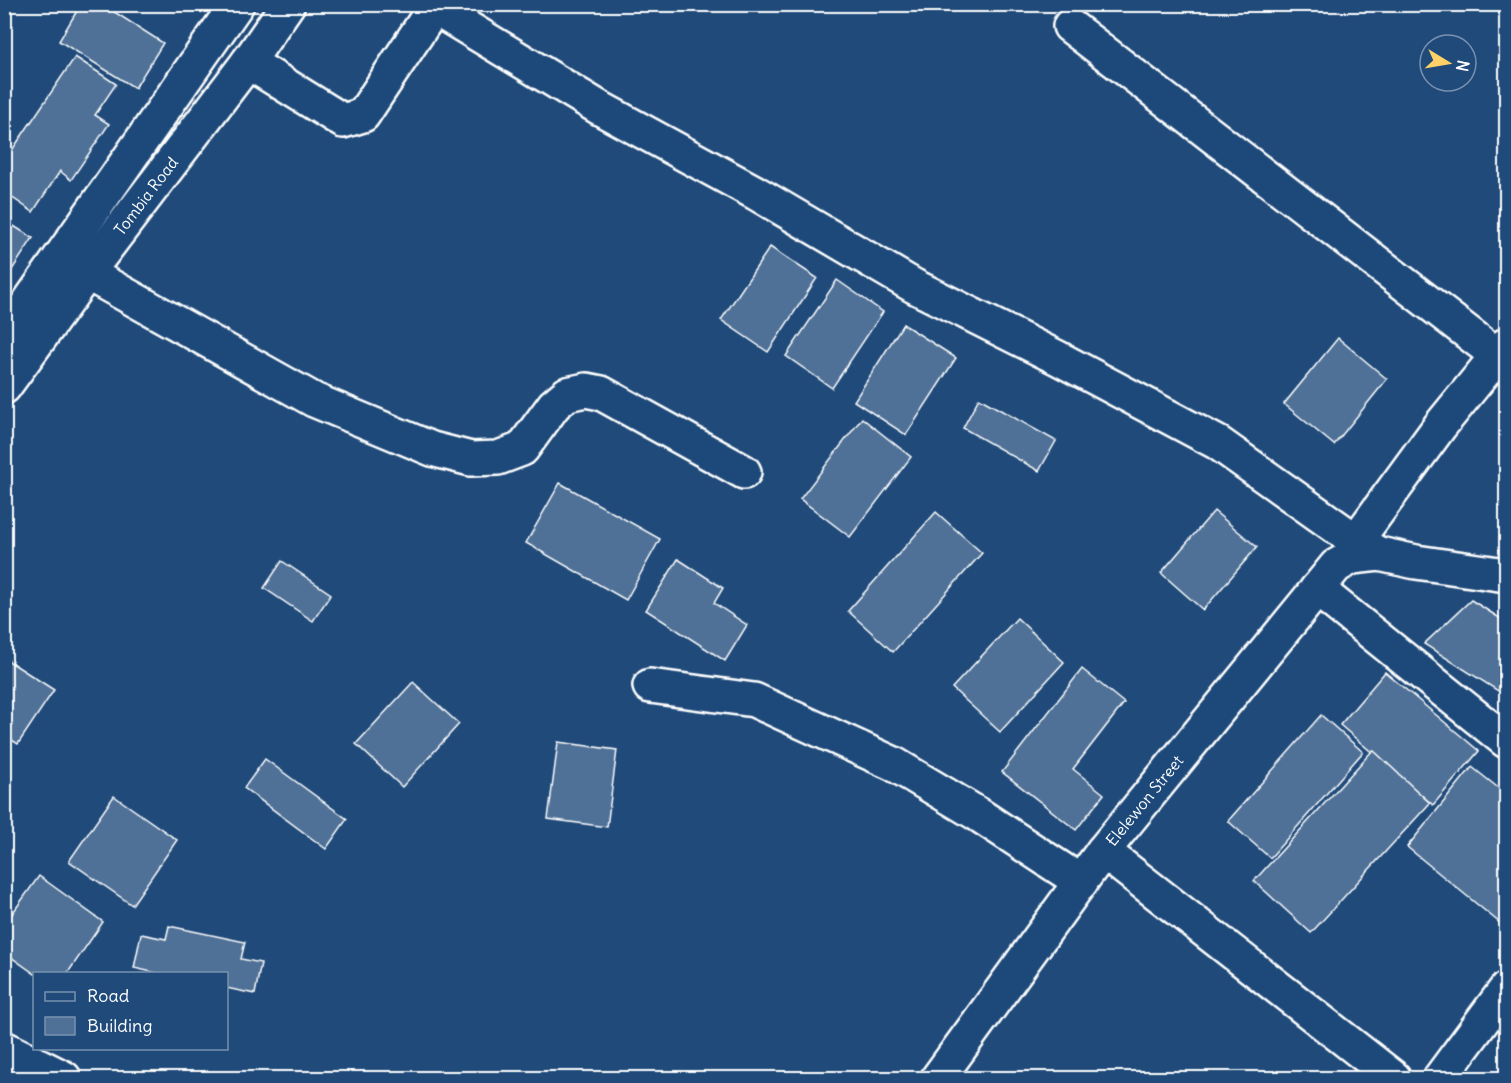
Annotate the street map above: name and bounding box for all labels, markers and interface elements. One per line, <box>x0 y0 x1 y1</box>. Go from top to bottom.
north arrow <box>1418 33 1478 93</box>
text: N <box>1452 59 1474 73</box>
street label: Tombia Road <box>110 153 182 239</box>
street label: Elelewon Street <box>1101 751 1188 850</box>
legend <box>33 972 228 1050</box>
text: Road <box>87 984 130 1007</box>
text: Building <box>87 1014 152 1037</box>

